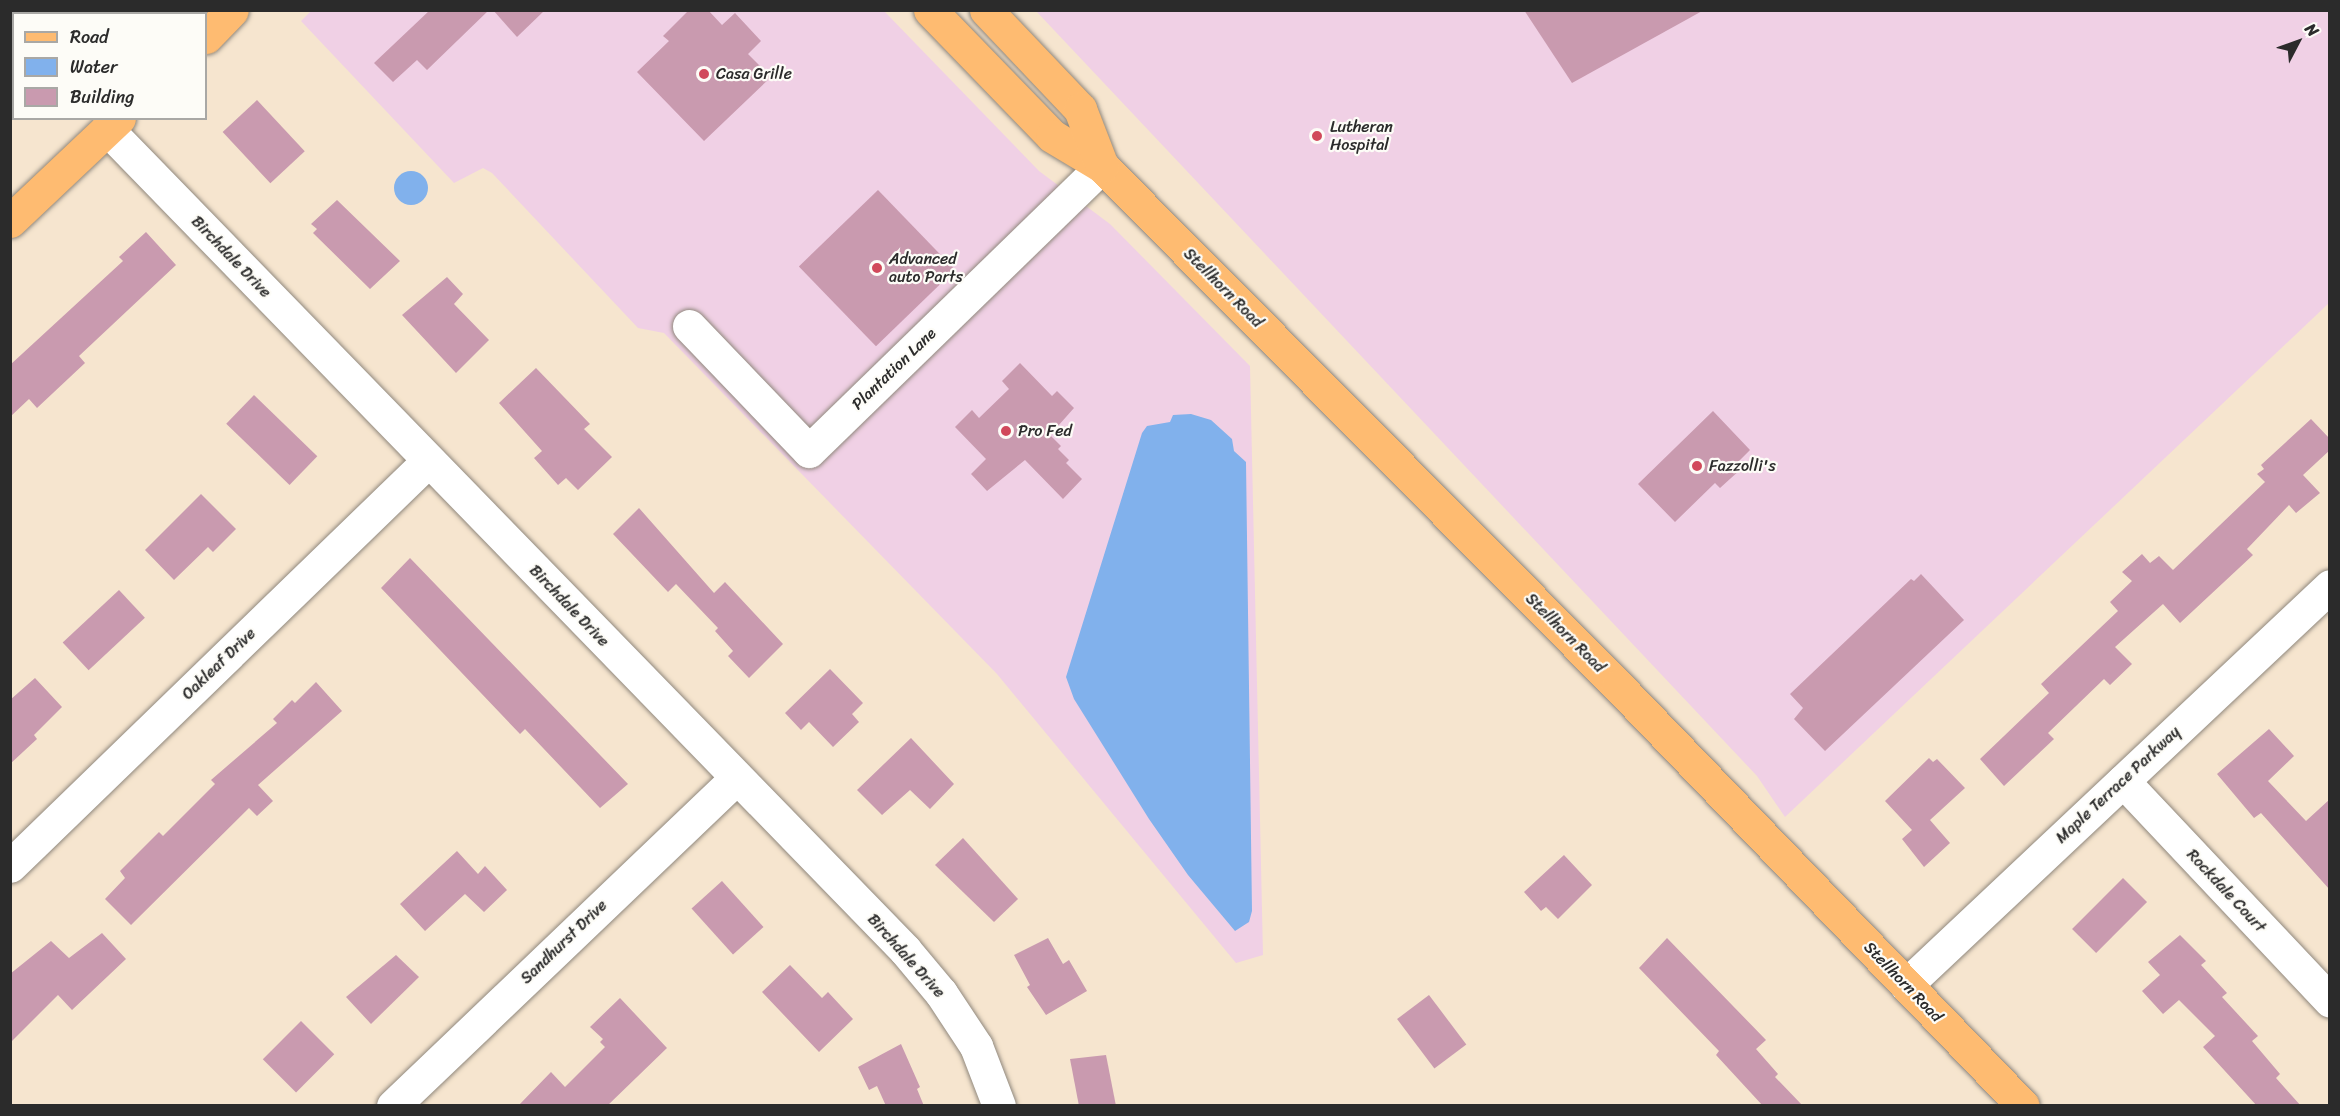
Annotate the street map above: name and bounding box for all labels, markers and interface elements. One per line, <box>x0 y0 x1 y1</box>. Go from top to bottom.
legend <box>12 12 207 120</box>
north arrow <box>2268 12 2328 72</box>
text: N <box>2297 16 2327 44</box>
text: Road <box>70 21 109 53</box>
text: Water <box>70 51 117 83</box>
place label: Casa Grille <box>716 64 792 84</box>
marker: Casa Grille <box>697 67 711 81</box>
text: Building <box>70 81 134 113</box>
place label: Lutheran Hospital <box>1330 117 1393 155</box>
marker: Lutheran Hospital <box>1308 127 1326 145</box>
street label: Birchdale Drive <box>187 212 275 302</box>
street label: Stellhorn Road <box>1179 244 1267 332</box>
place label: Advanced auto Parts <box>889 249 963 287</box>
marker: Advanced auto Parts <box>870 261 884 275</box>
street label: Plantation Lane <box>848 324 940 414</box>
place label: Pro Fed <box>1018 421 1072 441</box>
marker: Pro Fed <box>999 424 1013 438</box>
place label: Fazzolli's <box>1709 456 1776 476</box>
marker: Fazzolli's <box>1690 459 1704 473</box>
street label: Birchdale Drive <box>525 561 613 651</box>
street label: Stellhorn Road <box>1521 589 1609 677</box>
street label: Oakleaf Drive <box>178 624 260 704</box>
street label: Maple Terrace Parkway <box>2052 722 2184 848</box>
street label: Rockdale Court <box>2182 845 2270 937</box>
street label: Sandhurst Drive <box>517 896 611 988</box>
street label: Birchdale Drive <box>863 910 949 1002</box>
street label: Stellhorn Road <box>1860 938 1946 1026</box>

